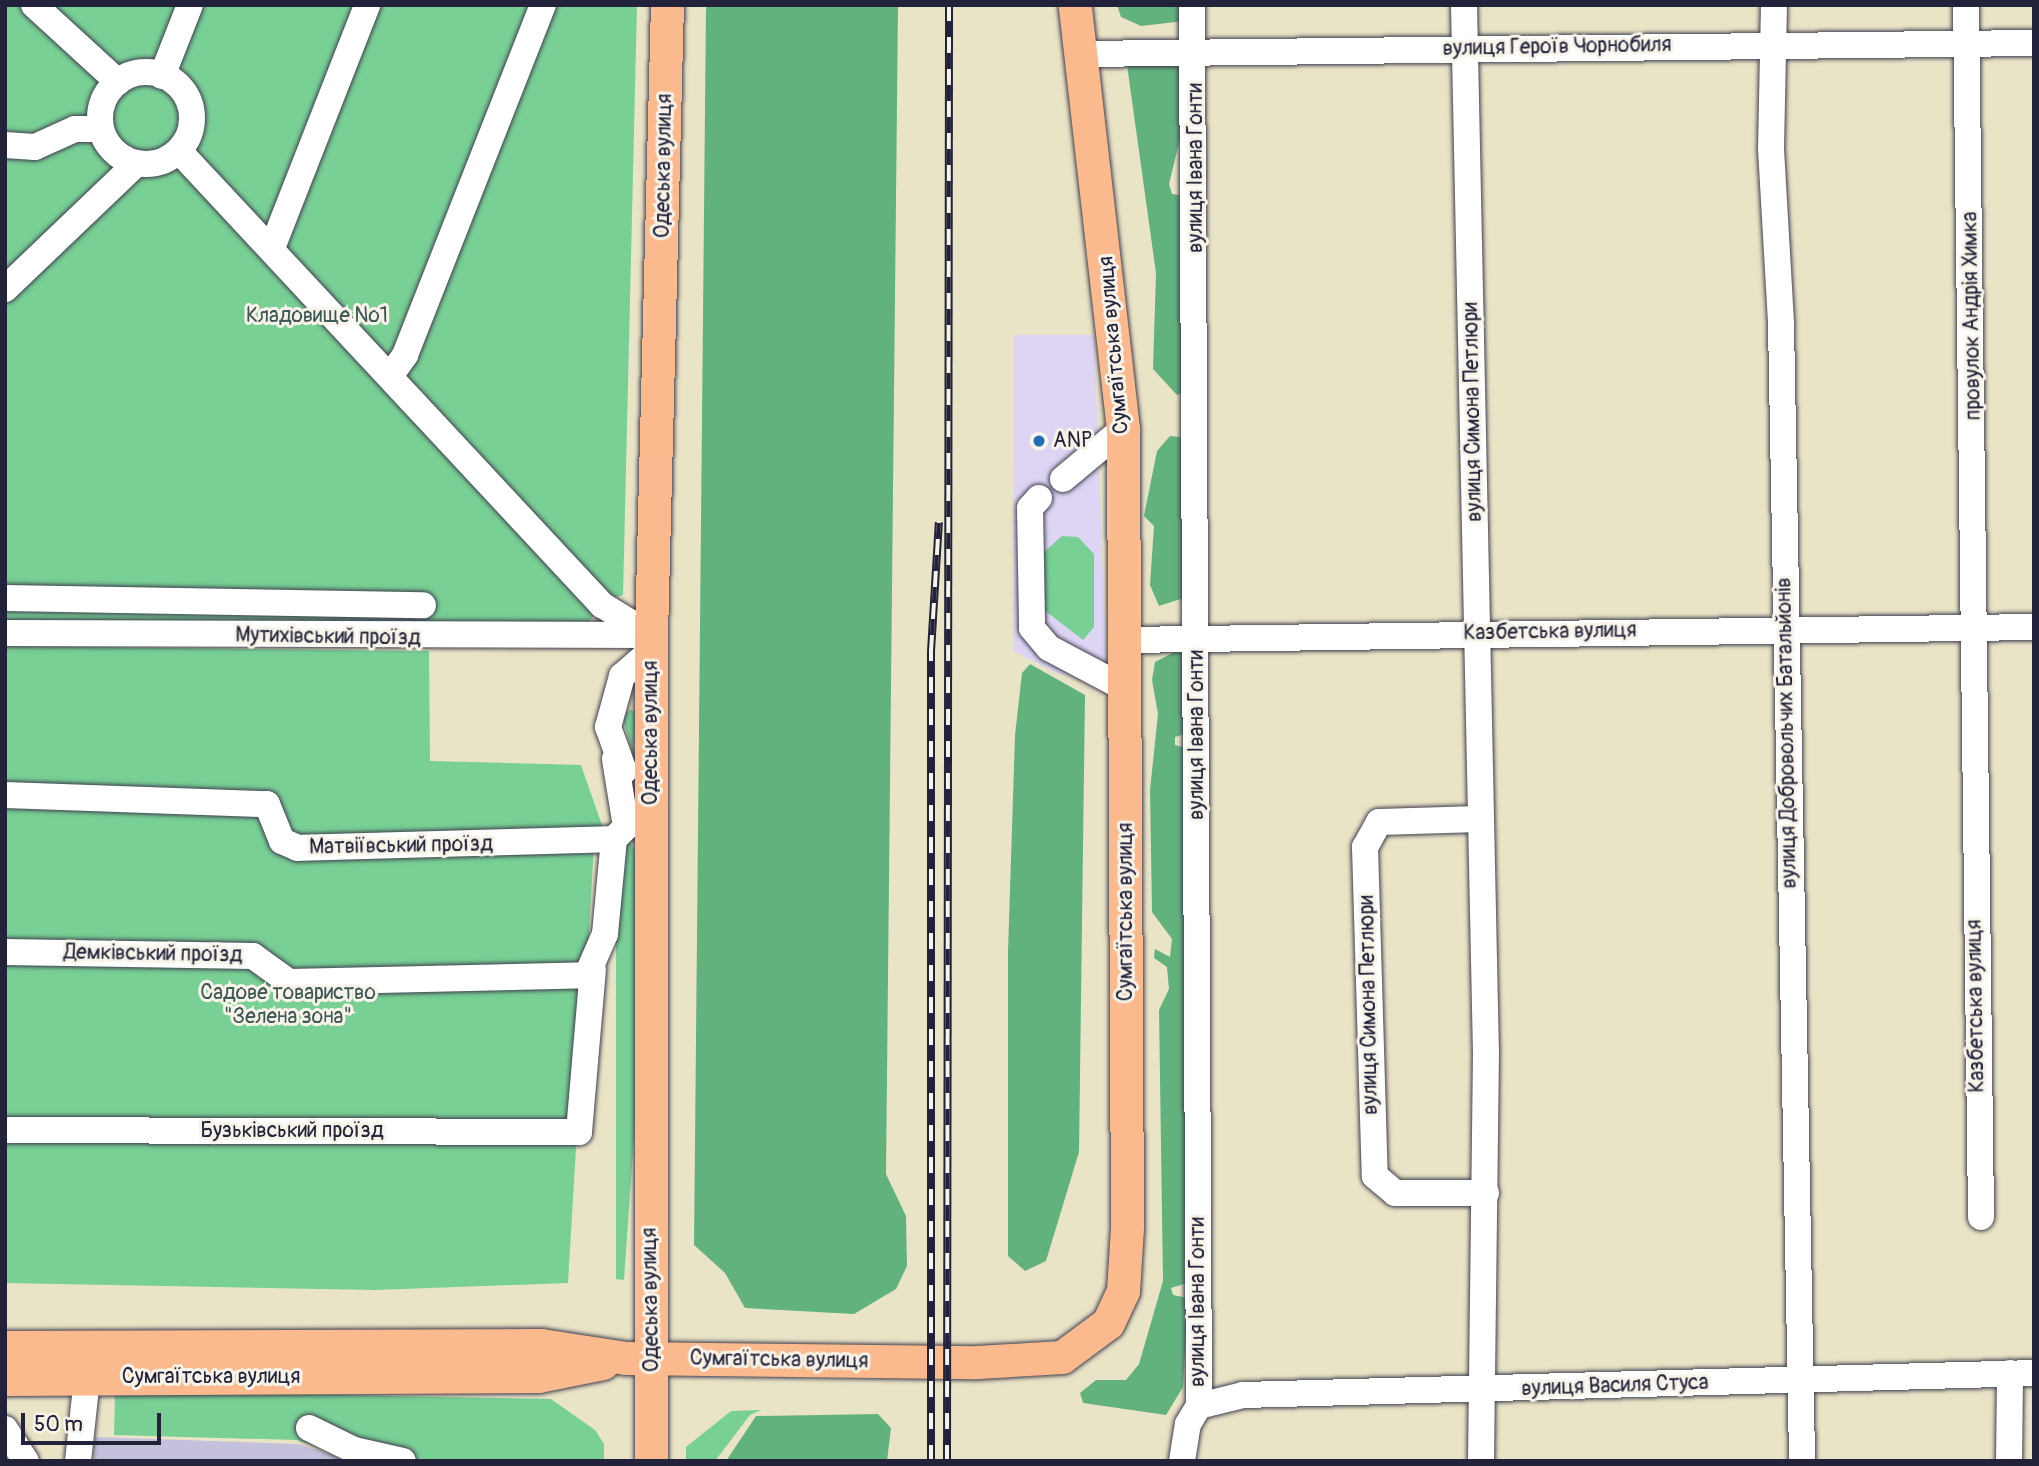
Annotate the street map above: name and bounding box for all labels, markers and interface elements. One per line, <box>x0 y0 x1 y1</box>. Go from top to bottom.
street label: вулиця Героїв Чорнобиля <box>1442 32 1672 62</box>
street label: вулиця Івана Гонти <box>1183 83 1209 253</box>
street label: Одеська вулиця <box>650 94 678 238</box>
street label: провулок Андрія Химка <box>1958 211 1986 421</box>
street label: Сумгаїтська вулиця <box>1094 255 1134 435</box>
street label: вулиця Симона Петлюри <box>1458 302 1488 522</box>
park label: Кладовище №1 <box>246 303 388 329</box>
place label: ANP <box>1053 428 1092 454</box>
marker: ANP <box>1031 433 1047 449</box>
street label: вулиця Добровольчих Батальйонів <box>1772 577 1802 889</box>
street label: Казбетська вулиця <box>1463 618 1637 646</box>
street label: Мутихівський проїзд <box>235 623 421 651</box>
street label: вулиця Івана Гонти <box>1184 650 1210 820</box>
street label: Одеська вулиця <box>638 661 664 805</box>
street label: Сумгаїтська вулиця <box>1113 823 1139 1001</box>
street label: Матвіївський проїзд <box>309 832 493 860</box>
street label: вулиця Симона Петлюри <box>1354 895 1384 1115</box>
street label: Казбетська вулиця <box>1962 919 1990 1093</box>
street label: Демківський проїзд <box>64 940 242 968</box>
park label: Садове товариство "Зелена зона" <box>200 980 376 1030</box>
street label: Бузьківський проїзд <box>200 1118 384 1144</box>
street label: вулиця Івана Гонти <box>1185 1217 1211 1387</box>
street label: Одеська вулиця <box>637 1228 665 1372</box>
street label: Сумгаїтська вулиця <box>690 1346 868 1374</box>
street label: Сумгаїтська вулиця <box>122 1364 300 1390</box>
street label: вулиця Василя Стуса <box>1521 1370 1709 1402</box>
scale bar <box>24 1400 164 1444</box>
text: 50 m <box>34 1411 83 1438</box>

